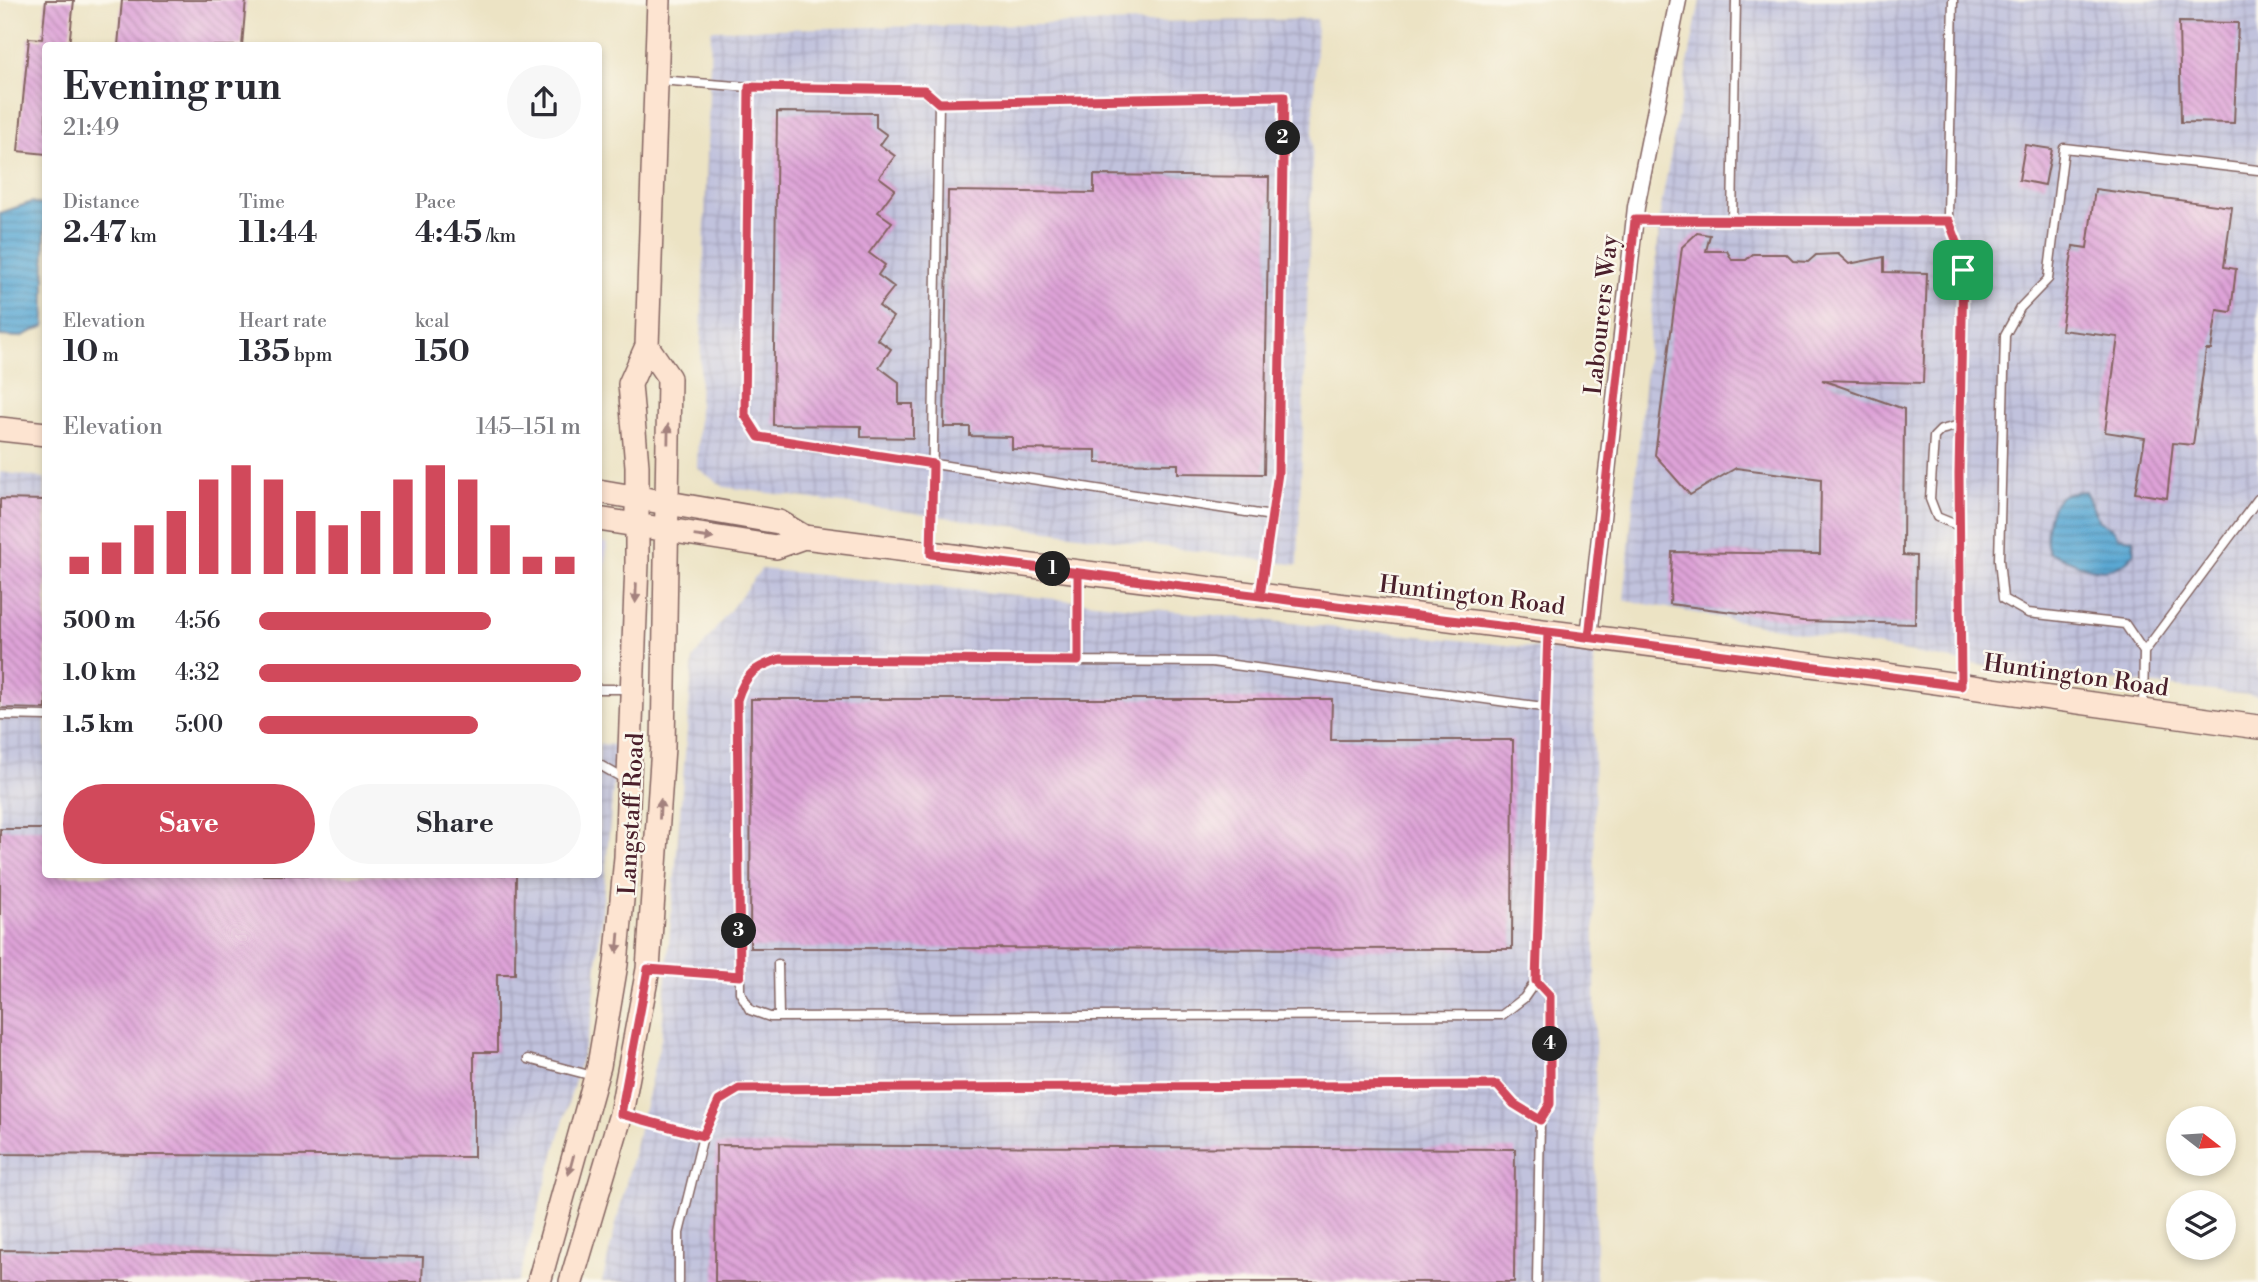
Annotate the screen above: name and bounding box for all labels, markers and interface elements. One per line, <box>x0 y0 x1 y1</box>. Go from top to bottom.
text: Evening run <box>63 64 281 111</box>
button: share <box>507 65 581 139</box>
text: 21:49 <box>63 114 119 142</box>
pin: 2 <box>1266 120 1300 156</box>
text: 2 <box>1277 125 1288 149</box>
text: Distance <box>63 190 140 214</box>
text: Time <box>239 190 285 214</box>
text: Pace <box>415 190 456 214</box>
text: 2.47 <box>63 214 126 252</box>
text: 11:44 <box>239 214 318 252</box>
text: 4:45 <box>415 214 482 252</box>
text: km <box>126 224 157 248</box>
text: /km <box>482 224 516 248</box>
street label: Labourers Way <box>1579 233 1625 397</box>
pin <box>1933 240 1993 300</box>
icon: arrive <box>1944 251 1982 289</box>
text: Elevation <box>63 309 145 333</box>
text: Heart rate <box>239 309 327 333</box>
text: kcal <box>415 309 449 333</box>
text: 10 <box>63 333 98 371</box>
text: 135 <box>239 333 290 371</box>
text: 150 <box>415 333 470 371</box>
text: m <box>98 343 119 367</box>
text: bpm <box>290 343 332 367</box>
text: Elevation <box>63 413 163 441</box>
text: 145–151 m <box>476 413 581 441</box>
one-way arrow <box>662 423 674 445</box>
one-way arrow <box>693 532 715 543</box>
pin: 1 <box>1036 552 1070 586</box>
text: 1 <box>1048 556 1057 580</box>
street label: Huntington Road <box>1377 570 1567 622</box>
one-way arrow <box>630 582 641 604</box>
text: 500 m <box>63 607 135 635</box>
text: 4:56 <box>175 607 221 635</box>
street label: Huntington Road <box>1981 648 2171 704</box>
text: 1.0 km <box>63 659 136 687</box>
text: 4:32 <box>175 659 220 687</box>
text: 1.5 km <box>63 711 134 739</box>
text: 5:00 <box>175 711 223 739</box>
street label: Langstaff Road <box>613 732 651 896</box>
button: Save <box>63 784 315 864</box>
button: Share <box>329 784 581 864</box>
one-way arrow <box>654 798 665 820</box>
pin: 3 <box>722 914 756 948</box>
text: 3 <box>733 918 744 942</box>
one-way arrow <box>612 932 623 954</box>
pin: 4 <box>1532 1026 1568 1062</box>
text: 4 <box>1543 1031 1556 1055</box>
north arrow <box>2166 1106 2236 1176</box>
map controls <box>2166 1106 2236 1260</box>
one-way arrow <box>566 1155 576 1176</box>
button: layers <box>2166 1190 2236 1260</box>

